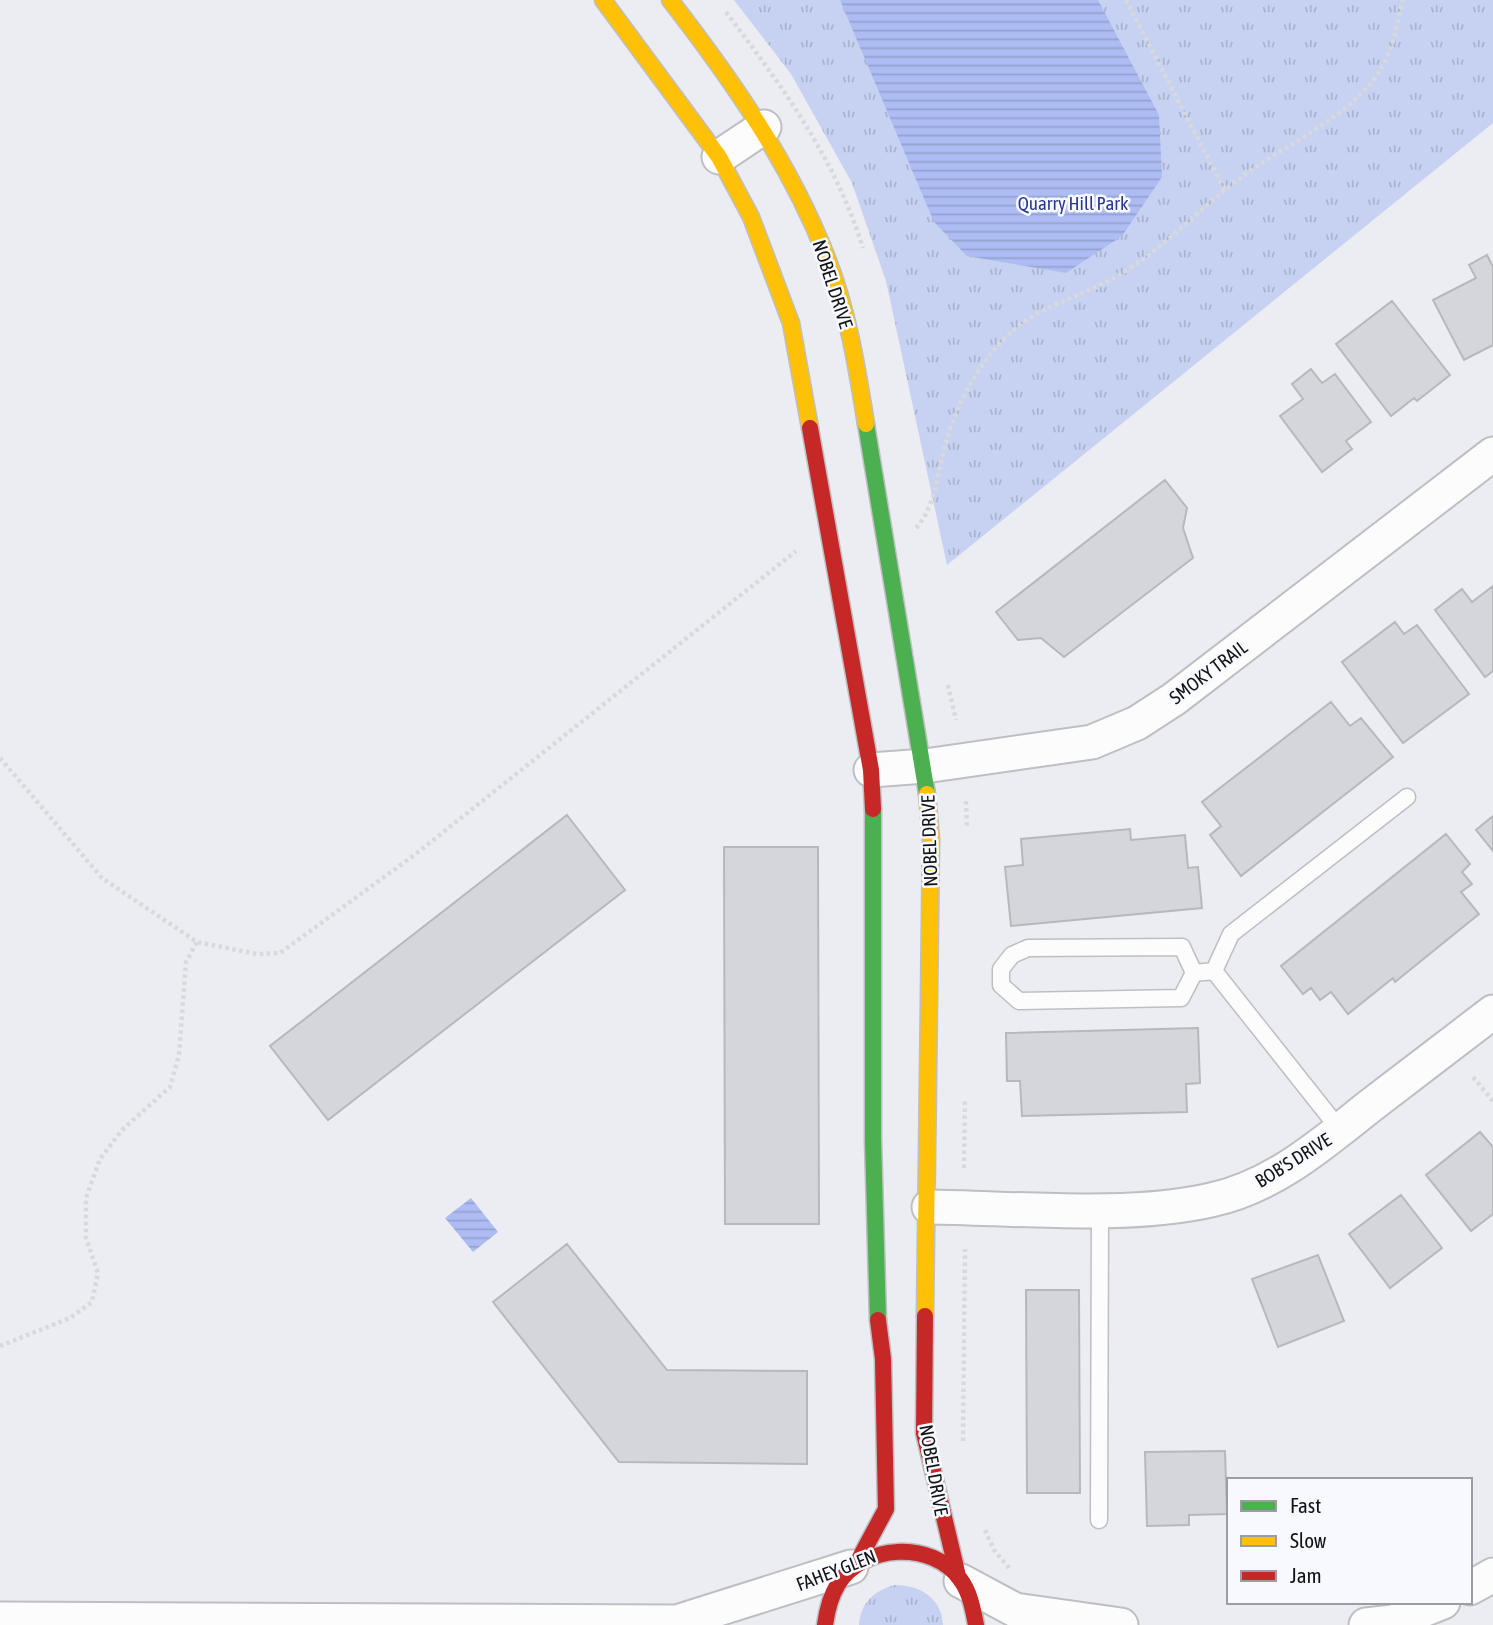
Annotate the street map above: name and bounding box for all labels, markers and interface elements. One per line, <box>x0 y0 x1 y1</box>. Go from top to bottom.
park label: Quarry Hill Park <box>1018 192 1129 214</box>
street label: NOBEL DRIVE <box>808 237 858 331</box>
street label: SMOKY TRAIL <box>1165 635 1252 708</box>
street label: NOBEL DRIVE <box>916 795 942 887</box>
street label: BOB'S DRIVE <box>1251 1128 1335 1192</box>
street label: NOBEL DRIVE <box>915 1423 953 1517</box>
legend <box>1227 1478 1472 1604</box>
text: Fast <box>1290 1493 1321 1517</box>
text: Slow <box>1290 1528 1327 1552</box>
street label: FAHEY GLEN <box>793 1545 879 1595</box>
text: Jam <box>1290 1563 1322 1587</box>

